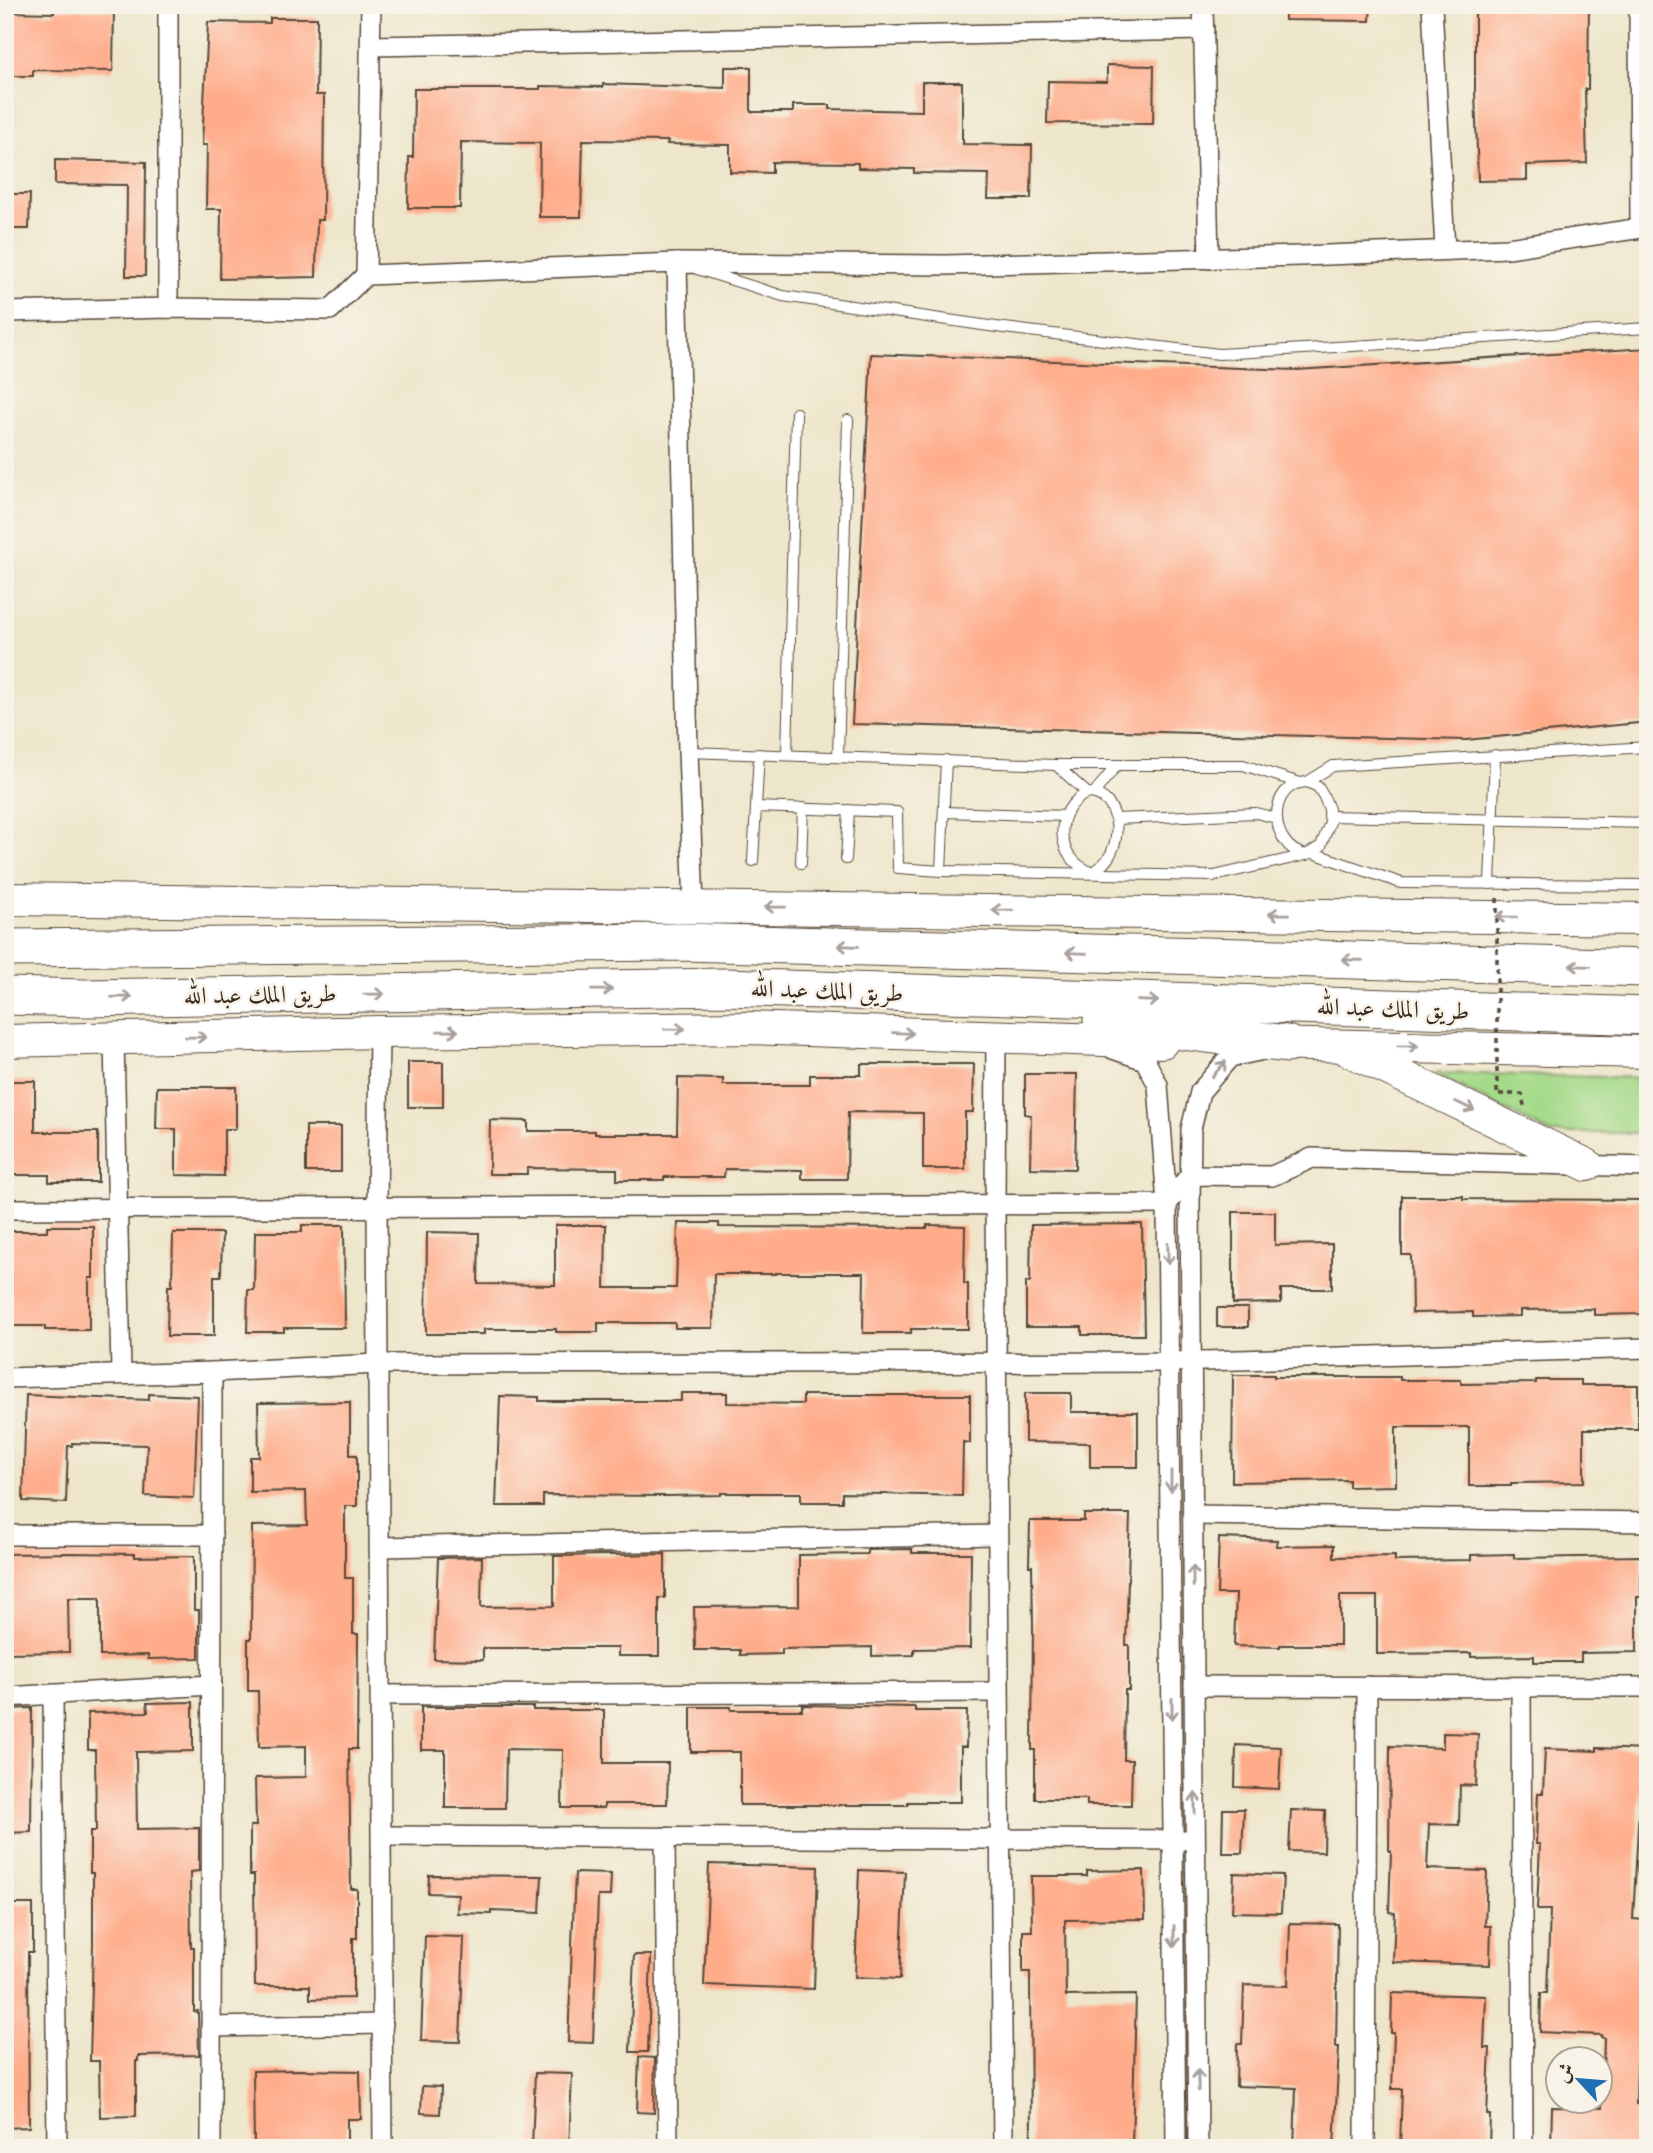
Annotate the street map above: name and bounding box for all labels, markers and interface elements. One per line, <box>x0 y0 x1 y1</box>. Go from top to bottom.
one-way arrow <box>763 900 786 914</box>
one-way arrow <box>991 903 1014 917</box>
one-way arrow <box>1267 907 1290 921</box>
one-way arrow <box>1495 910 1518 924</box>
one-way arrow <box>837 940 860 953</box>
one-way arrow <box>1064 946 1087 959</box>
one-way arrow <box>1341 953 1364 967</box>
one-way arrow <box>1568 960 1591 973</box>
street label: طريق الملك عبد الله <box>750 969 904 1010</box>
street label: طريق الملك عبد الله <box>183 974 337 1013</box>
one-way arrow <box>590 983 613 996</box>
one-way arrow <box>363 987 386 1000</box>
street label: طريق الملك عبد الله <box>1316 987 1470 1028</box>
one-way arrow <box>111 990 134 1004</box>
one-way arrow <box>1136 994 1159 1007</box>
one-way arrow <box>664 1022 687 1036</box>
one-way arrow <box>436 1024 459 1038</box>
one-way arrow <box>891 1027 914 1040</box>
one-way arrow <box>184 1030 207 1044</box>
one-way arrow <box>1396 1040 1419 1053</box>
one-way arrow <box>1211 1060 1227 1078</box>
one-way arrow <box>1454 1100 1475 1114</box>
one-way arrow <box>1161 1242 1174 1265</box>
one-way arrow <box>1164 1469 1177 1492</box>
one-way arrow <box>1186 1564 1200 1587</box>
one-way arrow <box>1166 1697 1179 1720</box>
one-way arrow <box>1188 1792 1202 1815</box>
one-way arrow <box>1167 1924 1181 1947</box>
north arrow <box>1544 2044 1614 2114</box>
text: ش <box>1549 2059 1580 2087</box>
one-way arrow <box>1191 2068 1205 2091</box>

